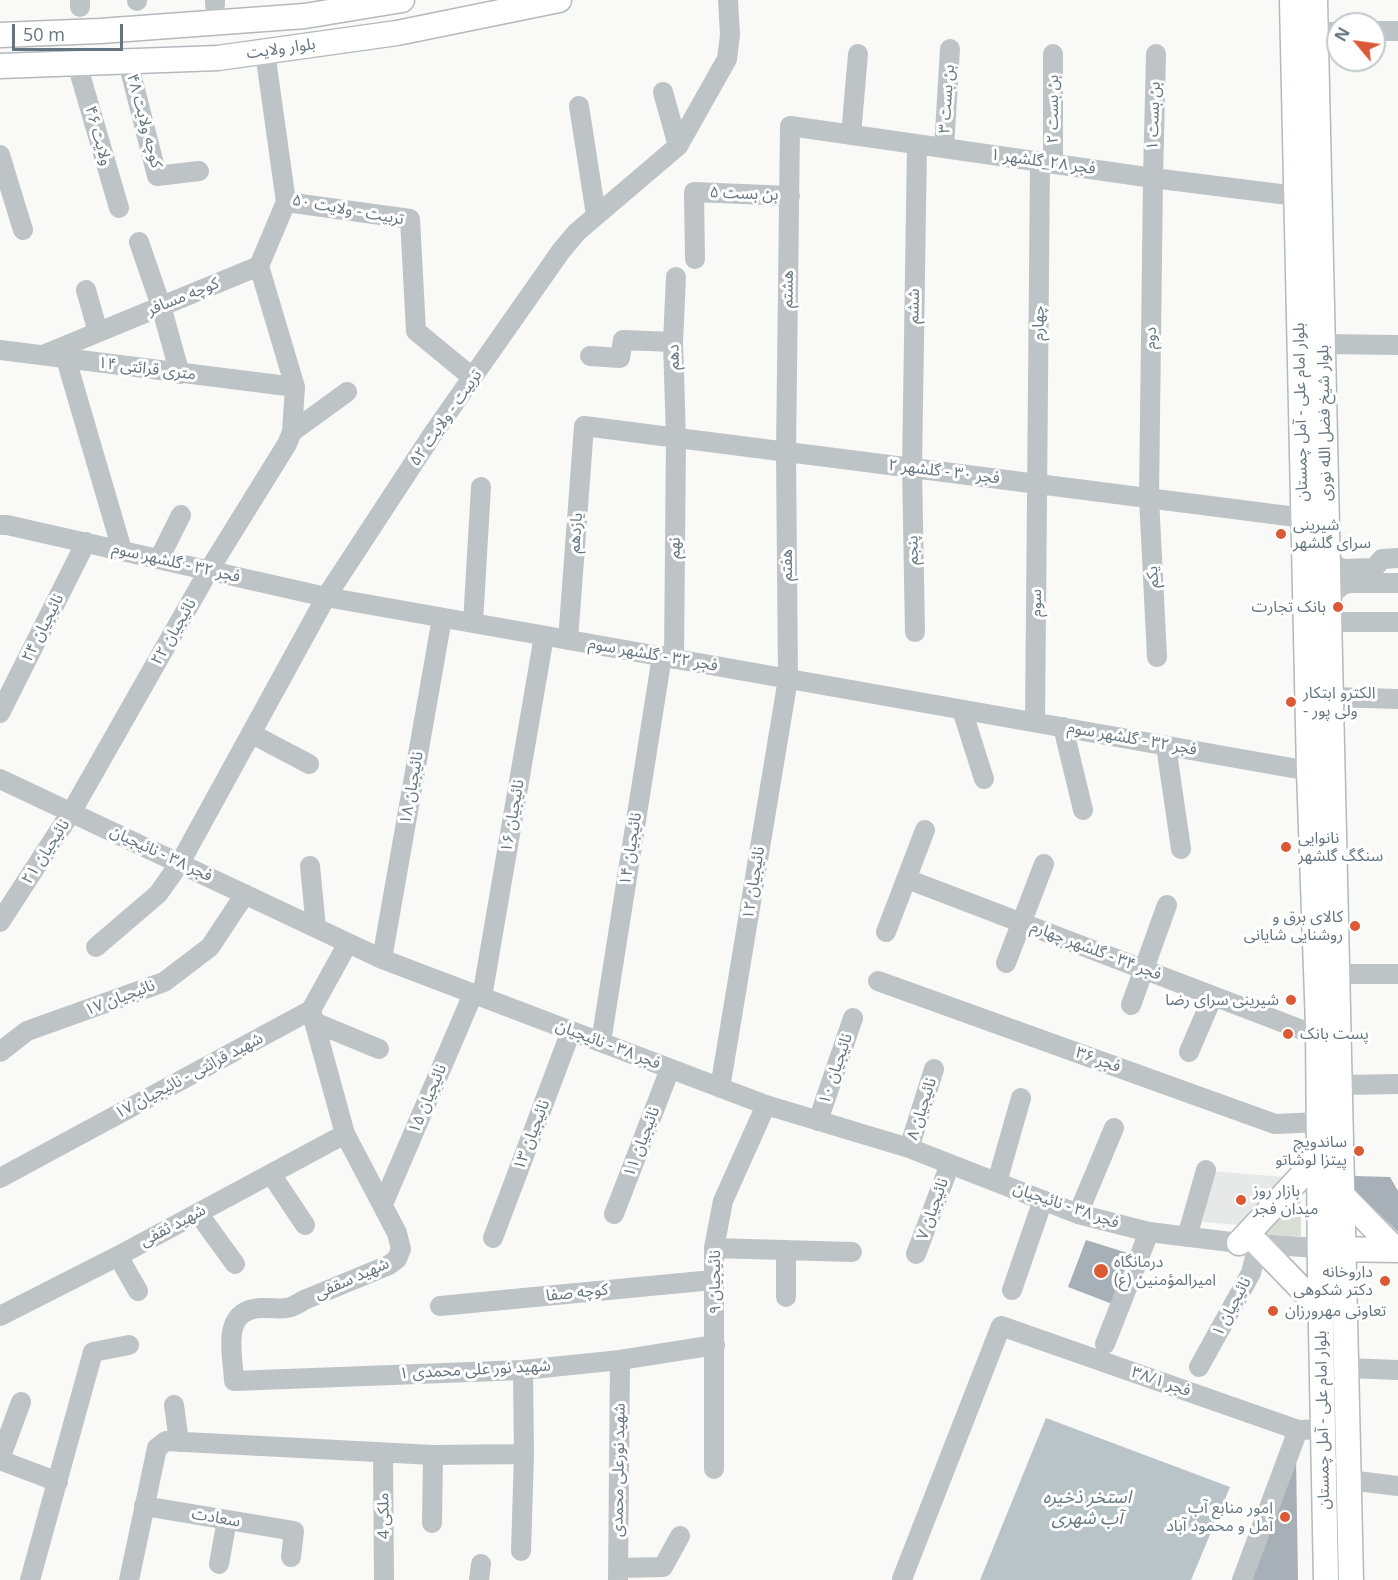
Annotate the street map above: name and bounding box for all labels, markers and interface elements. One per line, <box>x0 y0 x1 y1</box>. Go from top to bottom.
scale bar <box>15 12 126 50</box>
north arrow <box>1326 12 1386 72</box>
text: 50 m <box>23 22 65 46</box>
text: N <box>1329 23 1355 45</box>
street label: بلوار ولایت <box>245 35 317 63</box>
street label: بن بست ۳ <box>935 64 959 134</box>
street label: کوچه ولایت ۴۸ <box>122 72 166 170</box>
street label: بن بست ۲ <box>1043 75 1063 143</box>
street label: بن بست ۱ <box>1143 81 1165 151</box>
street label: ولایت ۴۶ <box>80 104 116 168</box>
street label: فجر ۲۸_گلشهر ۱ <box>989 145 1097 179</box>
street label: بن بست ۵ <box>709 183 779 205</box>
street label: تربیت - ولایت ۵۰ <box>291 191 405 229</box>
street label: هشتم <box>778 270 798 308</box>
street label: کوچه مسافر <box>144 274 222 320</box>
street label: ششم <box>904 288 924 324</box>
street label: چهارم <box>1029 305 1049 341</box>
street label: بلوار امام علی - آمل چمستان <box>1290 322 1312 502</box>
street label: دوم <box>1141 327 1161 349</box>
street label: دهم <box>664 344 684 370</box>
street label: بلوار شیخ فضل الله نوری <box>1314 345 1336 501</box>
street label: ۱۴ متری قرائتی <box>97 353 197 385</box>
street label: تربیت - ولایت ۵۲ <box>406 366 486 470</box>
street label: فجر ۳۰ - گلشهر ۲ <box>887 456 1001 488</box>
street label: یازدهم <box>565 512 587 554</box>
place label: شیرینی سرای گلشهر <box>1293 515 1371 553</box>
marker: شیرینی سرای گلشهر <box>1274 527 1288 541</box>
street label: پنجم <box>903 535 923 565</box>
street label: نهم <box>665 537 685 559</box>
street label: فجر ۳۲ - گلشهر سوم <box>110 539 242 587</box>
street label: هفتم <box>777 549 797 581</box>
street label: یکم <box>1143 566 1163 588</box>
street label: سوم <box>1026 589 1046 617</box>
street label: نائیجیان ۲۴ <box>18 591 68 665</box>
street label: نائیجیان ۲۲ <box>147 595 201 669</box>
place label: بانک تجارت <box>1252 597 1326 617</box>
marker: بانک تجارت <box>1331 600 1345 614</box>
street label: فجر ۳۲ - گلشهر سوم <box>587 634 719 676</box>
place label: الکترو ابتکار - ولی پور <box>1303 683 1375 721</box>
marker: الکترو ابتکار - ولی پور <box>1284 695 1298 709</box>
street label: فجر ۳۲ - گلشهر سوم <box>1066 718 1198 760</box>
street label: نائیجیان ۱۸ <box>396 750 428 826</box>
street label: نائیجیان ۱۶ <box>497 778 529 854</box>
street label: نائیجیان ۱۴ <box>616 811 646 887</box>
street label: نائیجیان ۲۱ <box>18 816 74 888</box>
street label: فجر ۳۸ - نائیجیان <box>107 822 215 886</box>
place label: نانوایی سنگگ گلشهر <box>1298 828 1383 866</box>
marker: نانوایی سنگگ گلشهر <box>1279 840 1293 854</box>
street label: نائیجیان ۱۲ <box>739 845 769 921</box>
place label: کالای برق و روشنایی شایانی <box>1244 907 1343 945</box>
street label: فجر ۳۴ - گلشهر چهارم <box>1028 917 1164 985</box>
marker: کالای برق و روشنایی شایانی <box>1348 919 1362 933</box>
street label: نائیجیان ۱۷ <box>82 976 158 1020</box>
place label: شیرینی سرای رضا <box>1165 990 1279 1010</box>
marker: شیرینی سرای رضا <box>1284 993 1298 1007</box>
street label: فجر ۳۸ - نائیجیان <box>553 1016 663 1074</box>
place label: پست بانک <box>1300 1024 1369 1044</box>
marker: پست بانک <box>1281 1027 1295 1041</box>
street label: شهید قرائتی - نائیجیان ۱۷ <box>112 1029 266 1123</box>
street label: نائیجیان ۱۰ <box>815 1031 857 1107</box>
street label: فجر ۳۶ <box>1073 1043 1123 1077</box>
street label: نائیجیان ۱۵ <box>405 1061 451 1137</box>
street label: نائیجیان ۸ <box>903 1075 941 1143</box>
street label: نائیجیان ۱۳ <box>510 1097 554 1173</box>
street label: نائیجیان ۱۱ <box>620 1104 664 1180</box>
place label: ساندویچ پیتزا لوشاتو <box>1275 1132 1347 1170</box>
marker: ساندویچ پیتزا لوشاتو <box>1352 1144 1366 1158</box>
street label: نائیجیان ۷ <box>913 1175 953 1243</box>
street label: فجر ۳۸ - نائیجیان <box>1011 1179 1121 1233</box>
place label: بازار روز میدان فجر <box>1253 1181 1318 1219</box>
marker: بازار روز میدان فجر <box>1234 1193 1248 1207</box>
street label: شهید ثقفی <box>137 1201 209 1251</box>
street label: نائیجیان ۹ <box>705 1250 725 1314</box>
place label: درمانگاه امیرالمؤمنین (ع) <box>1114 1252 1216 1290</box>
street label: شهید سقفی <box>312 1254 392 1304</box>
marker: درمانگاه امیرالمؤمنین (ع) <box>1092 1262 1110 1280</box>
place label: داروخانه دکتر شکوهی <box>1293 1262 1373 1300</box>
street label: نائیجیان ۱ <box>1208 1274 1256 1340</box>
marker: داروخانه دکتر شکوهی <box>1378 1274 1392 1288</box>
street label: کوچه صفا <box>545 1280 609 1306</box>
place label: تعاونی مهرورزان <box>1285 1301 1386 1321</box>
marker: تعاونی مهرورزان <box>1266 1304 1280 1318</box>
street label: بلوار امام علی - آمل چمستان <box>1312 1330 1334 1510</box>
street label: شهید نور علی محمدی ۱ <box>399 1356 551 1384</box>
street label: فجر ۳۸/۱ <box>1129 1363 1193 1401</box>
street label: شهید نورعلی محمدی <box>608 1403 630 1537</box>
water label: استخر ذخیره آب شهری <box>1043 1487 1131 1530</box>
street label: ملکی 4 <box>374 1493 394 1539</box>
place label: امور منابع آب آمل و محمود آباد <box>1166 1498 1273 1536</box>
street label: سعادت <box>190 1504 242 1532</box>
marker: امور منابع آب آمل و محمود آباد <box>1278 1510 1292 1524</box>

